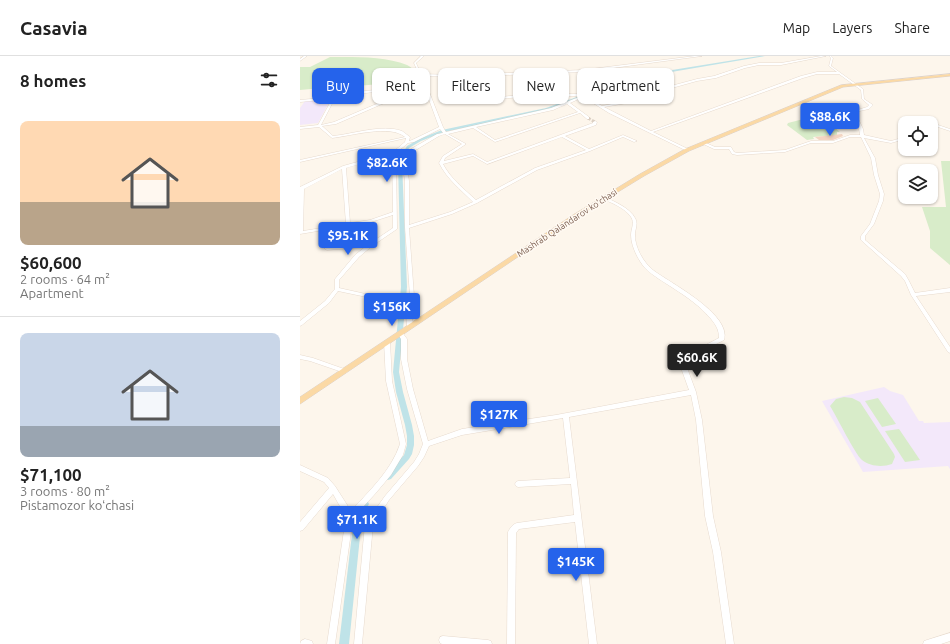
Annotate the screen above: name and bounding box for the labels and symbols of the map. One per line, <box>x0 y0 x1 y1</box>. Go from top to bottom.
pin: $88.6K <box>797 103 863 137</box>
pin: $82.6K <box>354 149 420 183</box>
street label: Mashrab Qalandarov ko'chasi <box>515 187 619 259</box>
pin: $95.1K <box>315 222 381 256</box>
pin: $156K <box>364 293 420 327</box>
pin: $60.6K <box>664 344 730 378</box>
pin: $127K <box>471 401 527 435</box>
pin: $71.1K <box>324 506 390 540</box>
pin: $145K <box>548 548 604 582</box>

